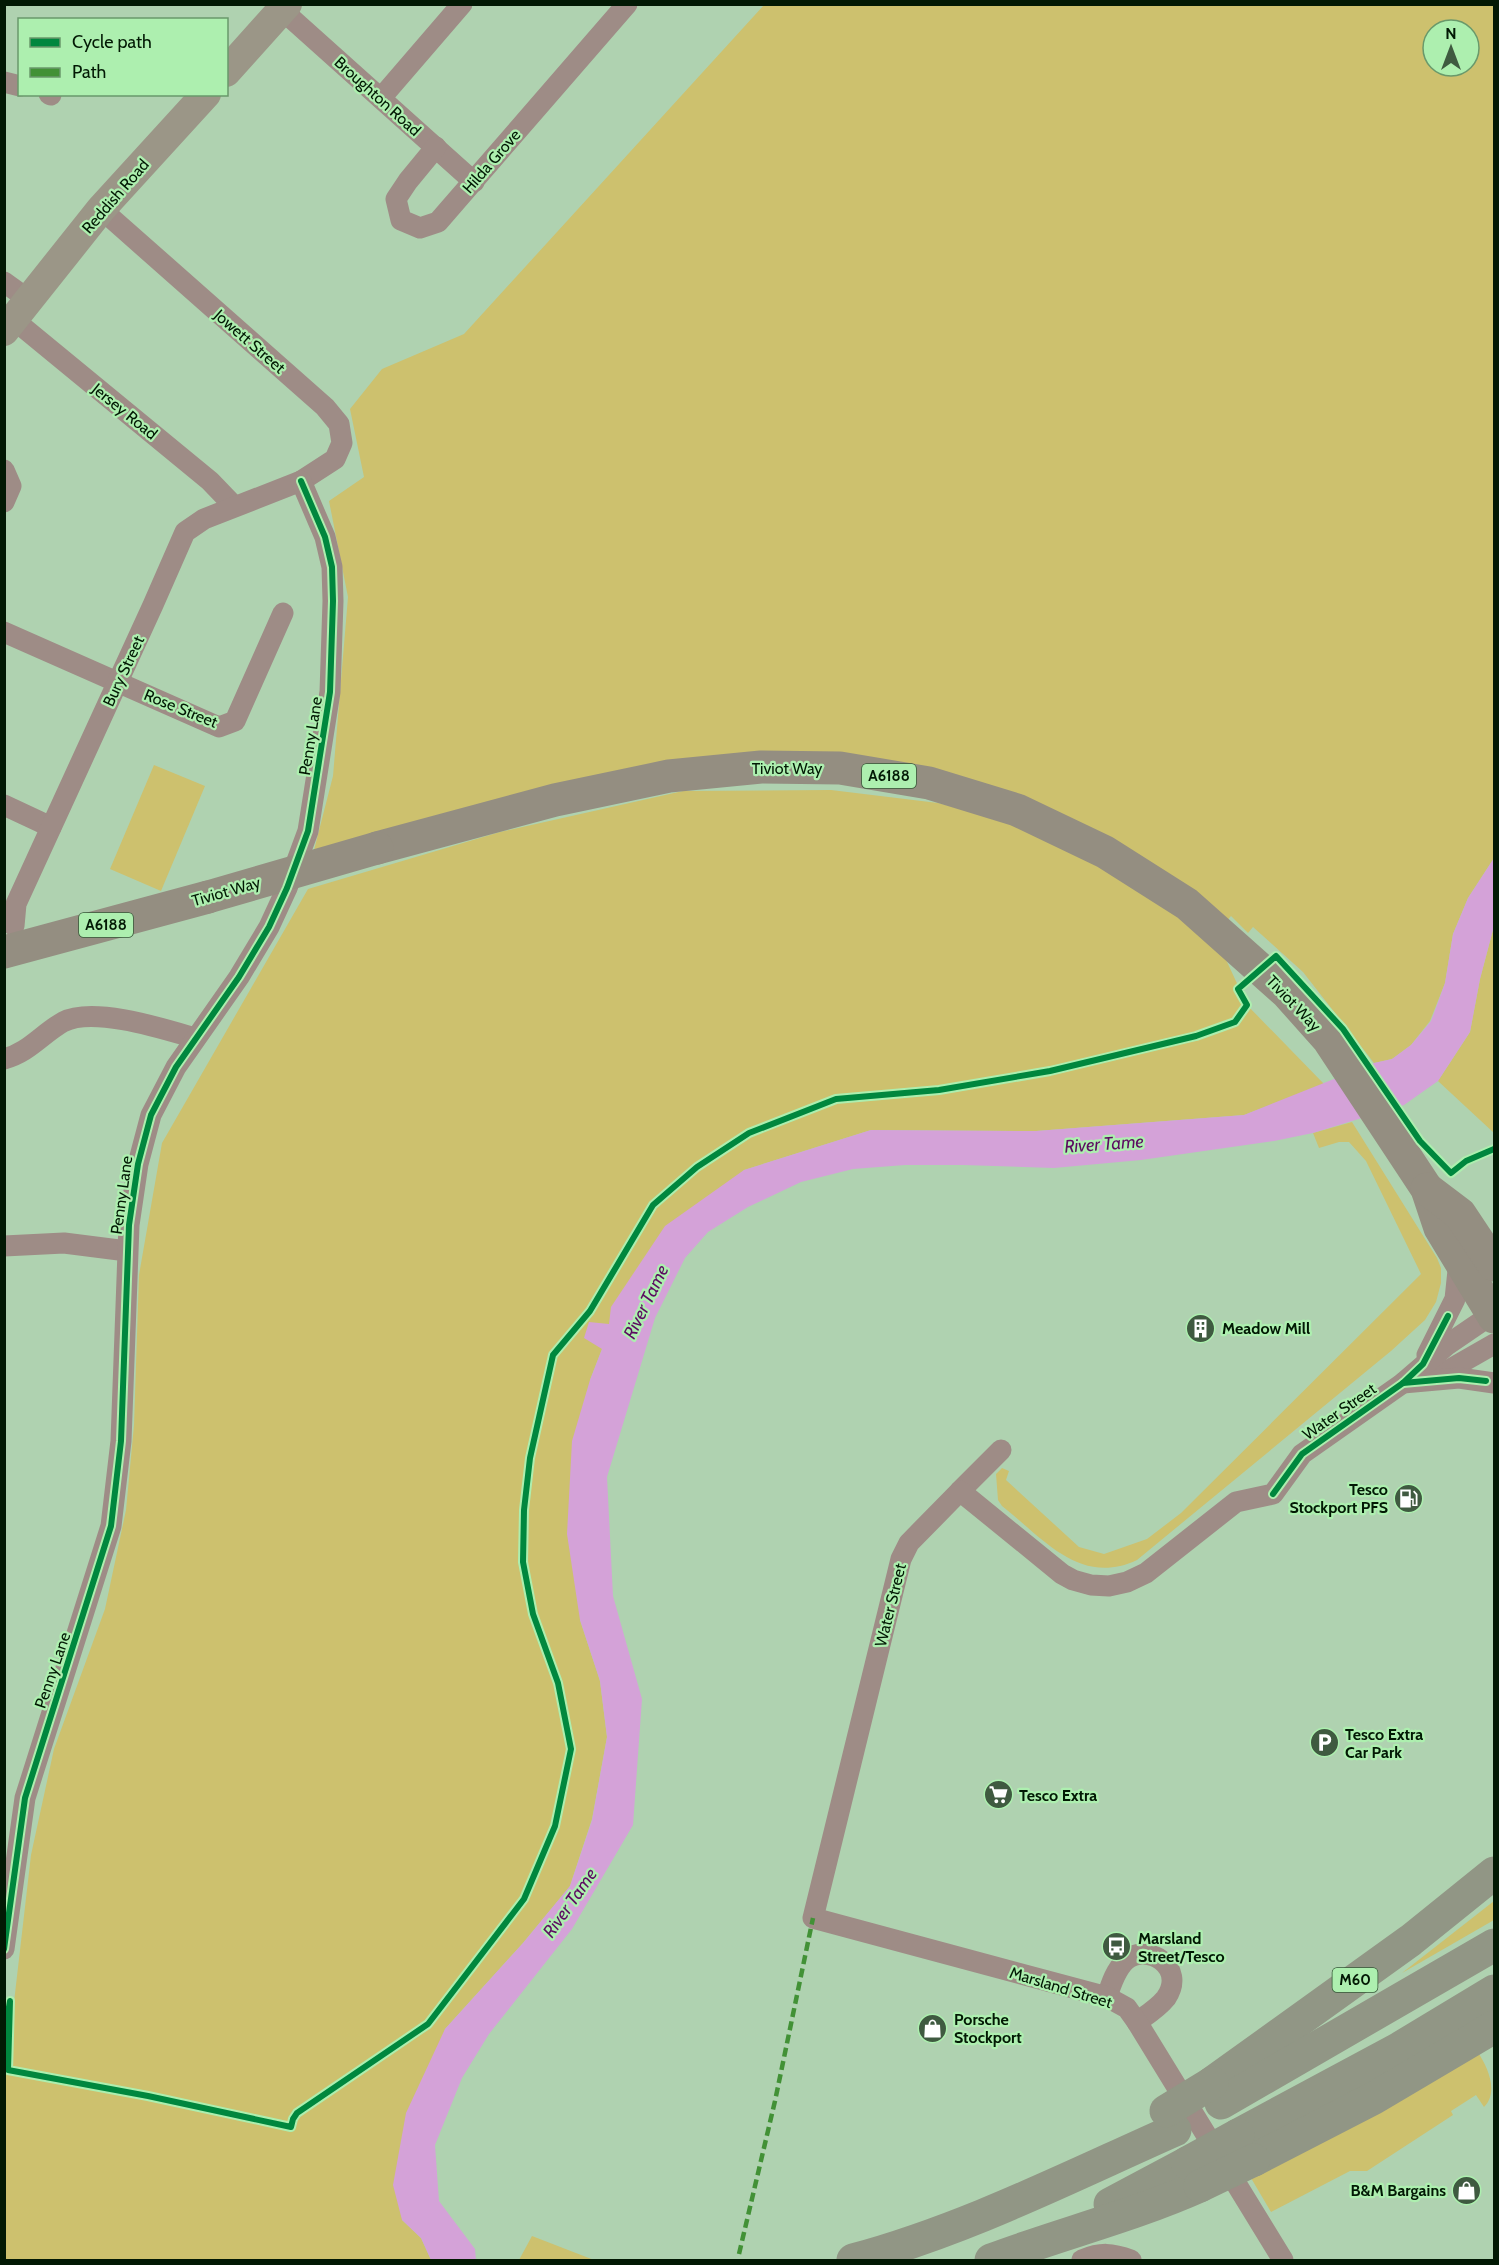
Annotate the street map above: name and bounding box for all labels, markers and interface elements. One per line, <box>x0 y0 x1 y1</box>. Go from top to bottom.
legend <box>18 18 228 96</box>
north arrow <box>1421 18 1481 78</box>
text: N <box>1445 24 1457 43</box>
text: Cycle path <box>72 31 152 53</box>
street label: Broughton Road <box>331 53 425 140</box>
text: Path <box>72 61 106 83</box>
street label: Hilda Grove <box>458 125 524 197</box>
street label: Reddish Road <box>78 155 153 237</box>
street label: Jowett Street <box>210 305 289 378</box>
street label: Jersey Road <box>88 379 161 443</box>
street label: Bury Street <box>99 632 148 710</box>
street label: Rose Street <box>141 685 221 732</box>
street label: Penny Lane <box>295 695 326 777</box>
street label: Tiviot Way <box>752 759 822 778</box>
road number: A6188 <box>862 764 916 788</box>
street label: Tiviot Way <box>190 873 263 910</box>
road number: A6188 <box>79 913 133 937</box>
street label: Tiviot Way <box>1262 971 1325 1035</box>
water label: River Tame <box>1064 1130 1144 1158</box>
street label: Penny Lane <box>107 1154 136 1236</box>
water label: River Tame <box>619 1261 673 1343</box>
building icon: Meadow Mill <box>1185 1312 1217 1344</box>
place label: Meadow Mill <box>1222 1319 1310 1338</box>
street label: Water Street <box>1299 1379 1380 1444</box>
place label: Tesco Stockport PFS <box>1289 1480 1388 1517</box>
fuel station icon: Tesco Stockport PFS <box>1393 1482 1425 1514</box>
street label: Water Street <box>871 1561 910 1649</box>
street label: Penny Lane <box>31 1630 74 1711</box>
place label: Tesco Extra Car Park <box>1345 1725 1423 1762</box>
parking icon: Tesco Extra Car Park <box>1308 1727 1340 1759</box>
supermarket icon: Tesco Extra <box>982 1779 1014 1811</box>
place label: Tesco Extra <box>1019 1786 1097 1805</box>
water label: River Tame <box>538 1864 602 1942</box>
place label: Marsland Street/Tesco <box>1138 1929 1225 1966</box>
bus stop icon: Marsland Street/Tesco <box>1101 1931 1133 1963</box>
street label: Marsland Street <box>1007 1963 1115 2012</box>
road number: M60 <box>1332 1968 1378 1992</box>
place label: Porsche Stockport <box>954 2010 1022 2047</box>
shop icon: Porsche Stockport <box>917 2012 949 2044</box>
shop icon: B&M Bargains <box>1451 2174 1483 2206</box>
place label: B&M Bargains <box>1350 2181 1446 2200</box>

